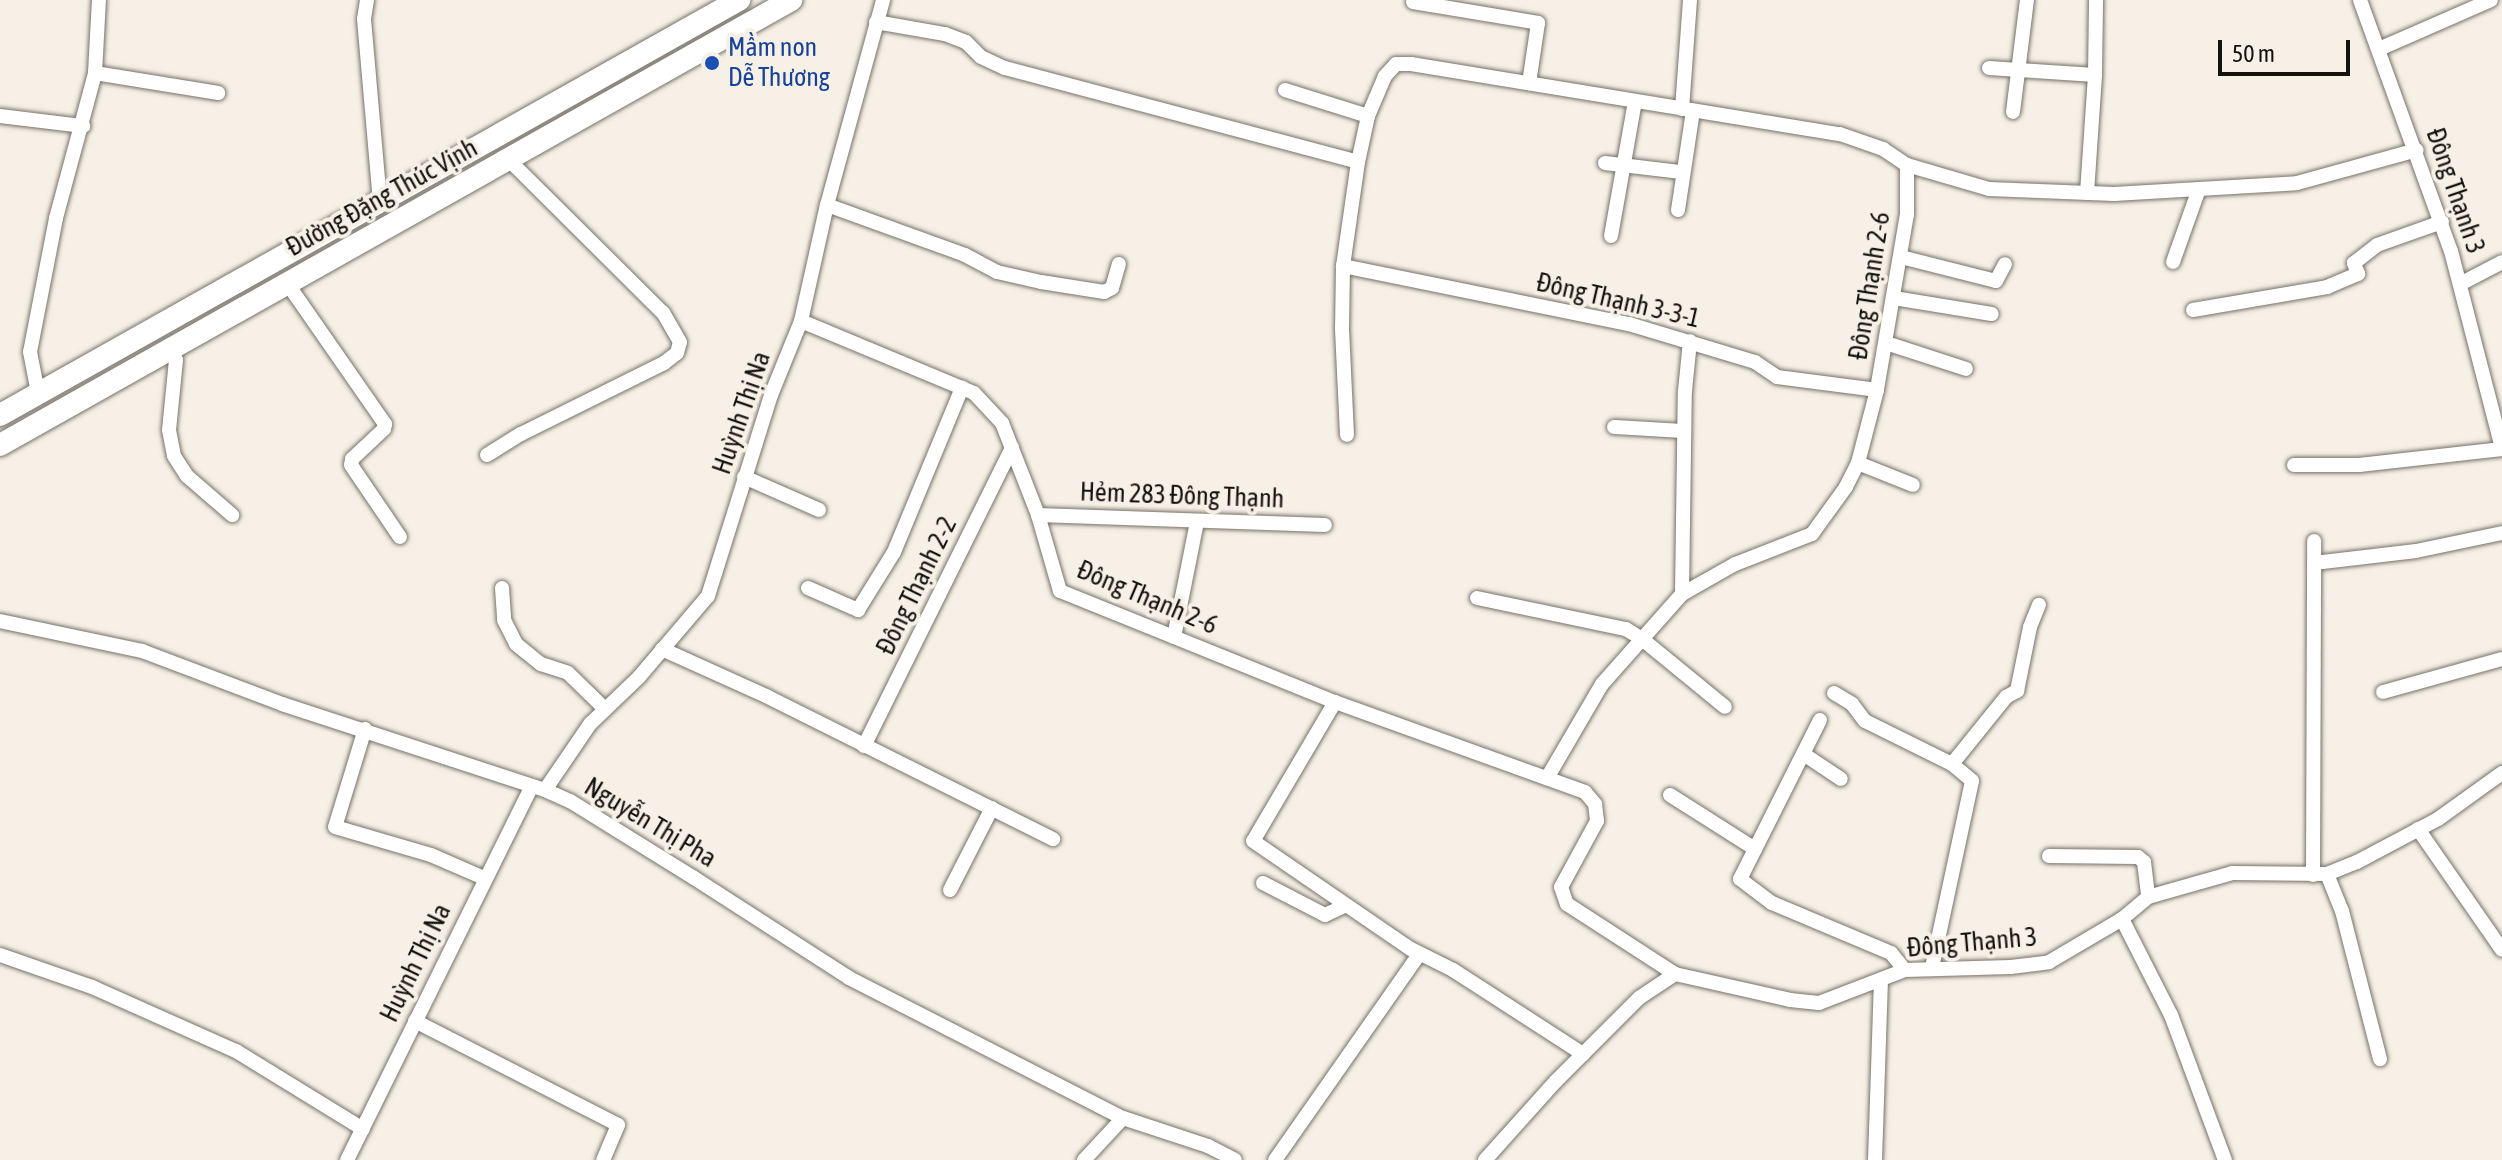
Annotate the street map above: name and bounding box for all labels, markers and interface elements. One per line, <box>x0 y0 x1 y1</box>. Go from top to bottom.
scale bar <box>2222 24 2354 74</box>
place label: Mầm non Dễ Thương <box>728 32 830 94</box>
text: 50 m <box>2232 40 2275 67</box>
marker: Mầm non Dễ Thương <box>703 54 721 72</box>
street label: Đông Thạnh 3 <box>2419 124 2491 258</box>
street label: Đường Đặng Thúc Vịnh <box>281 133 483 263</box>
street label: Đông Thạnh 2-6 <box>1843 210 1897 362</box>
street label: Đông Thạnh 3-3-1 <box>1533 267 1703 335</box>
street label: Huỳnh Thị Na <box>706 348 778 478</box>
street label: Hẻm 283 Đông Thạnh <box>1079 477 1285 515</box>
street label: Đông Thạnh 2-2 <box>870 512 964 660</box>
street label: Đông Thạnh 2-6 <box>1072 554 1222 642</box>
street label: Nguyễn Thị Pha <box>579 772 721 874</box>
street label: Huỳnh Thị Na <box>374 899 458 1027</box>
street label: Đông Thạnh 3 <box>1906 922 2038 964</box>

